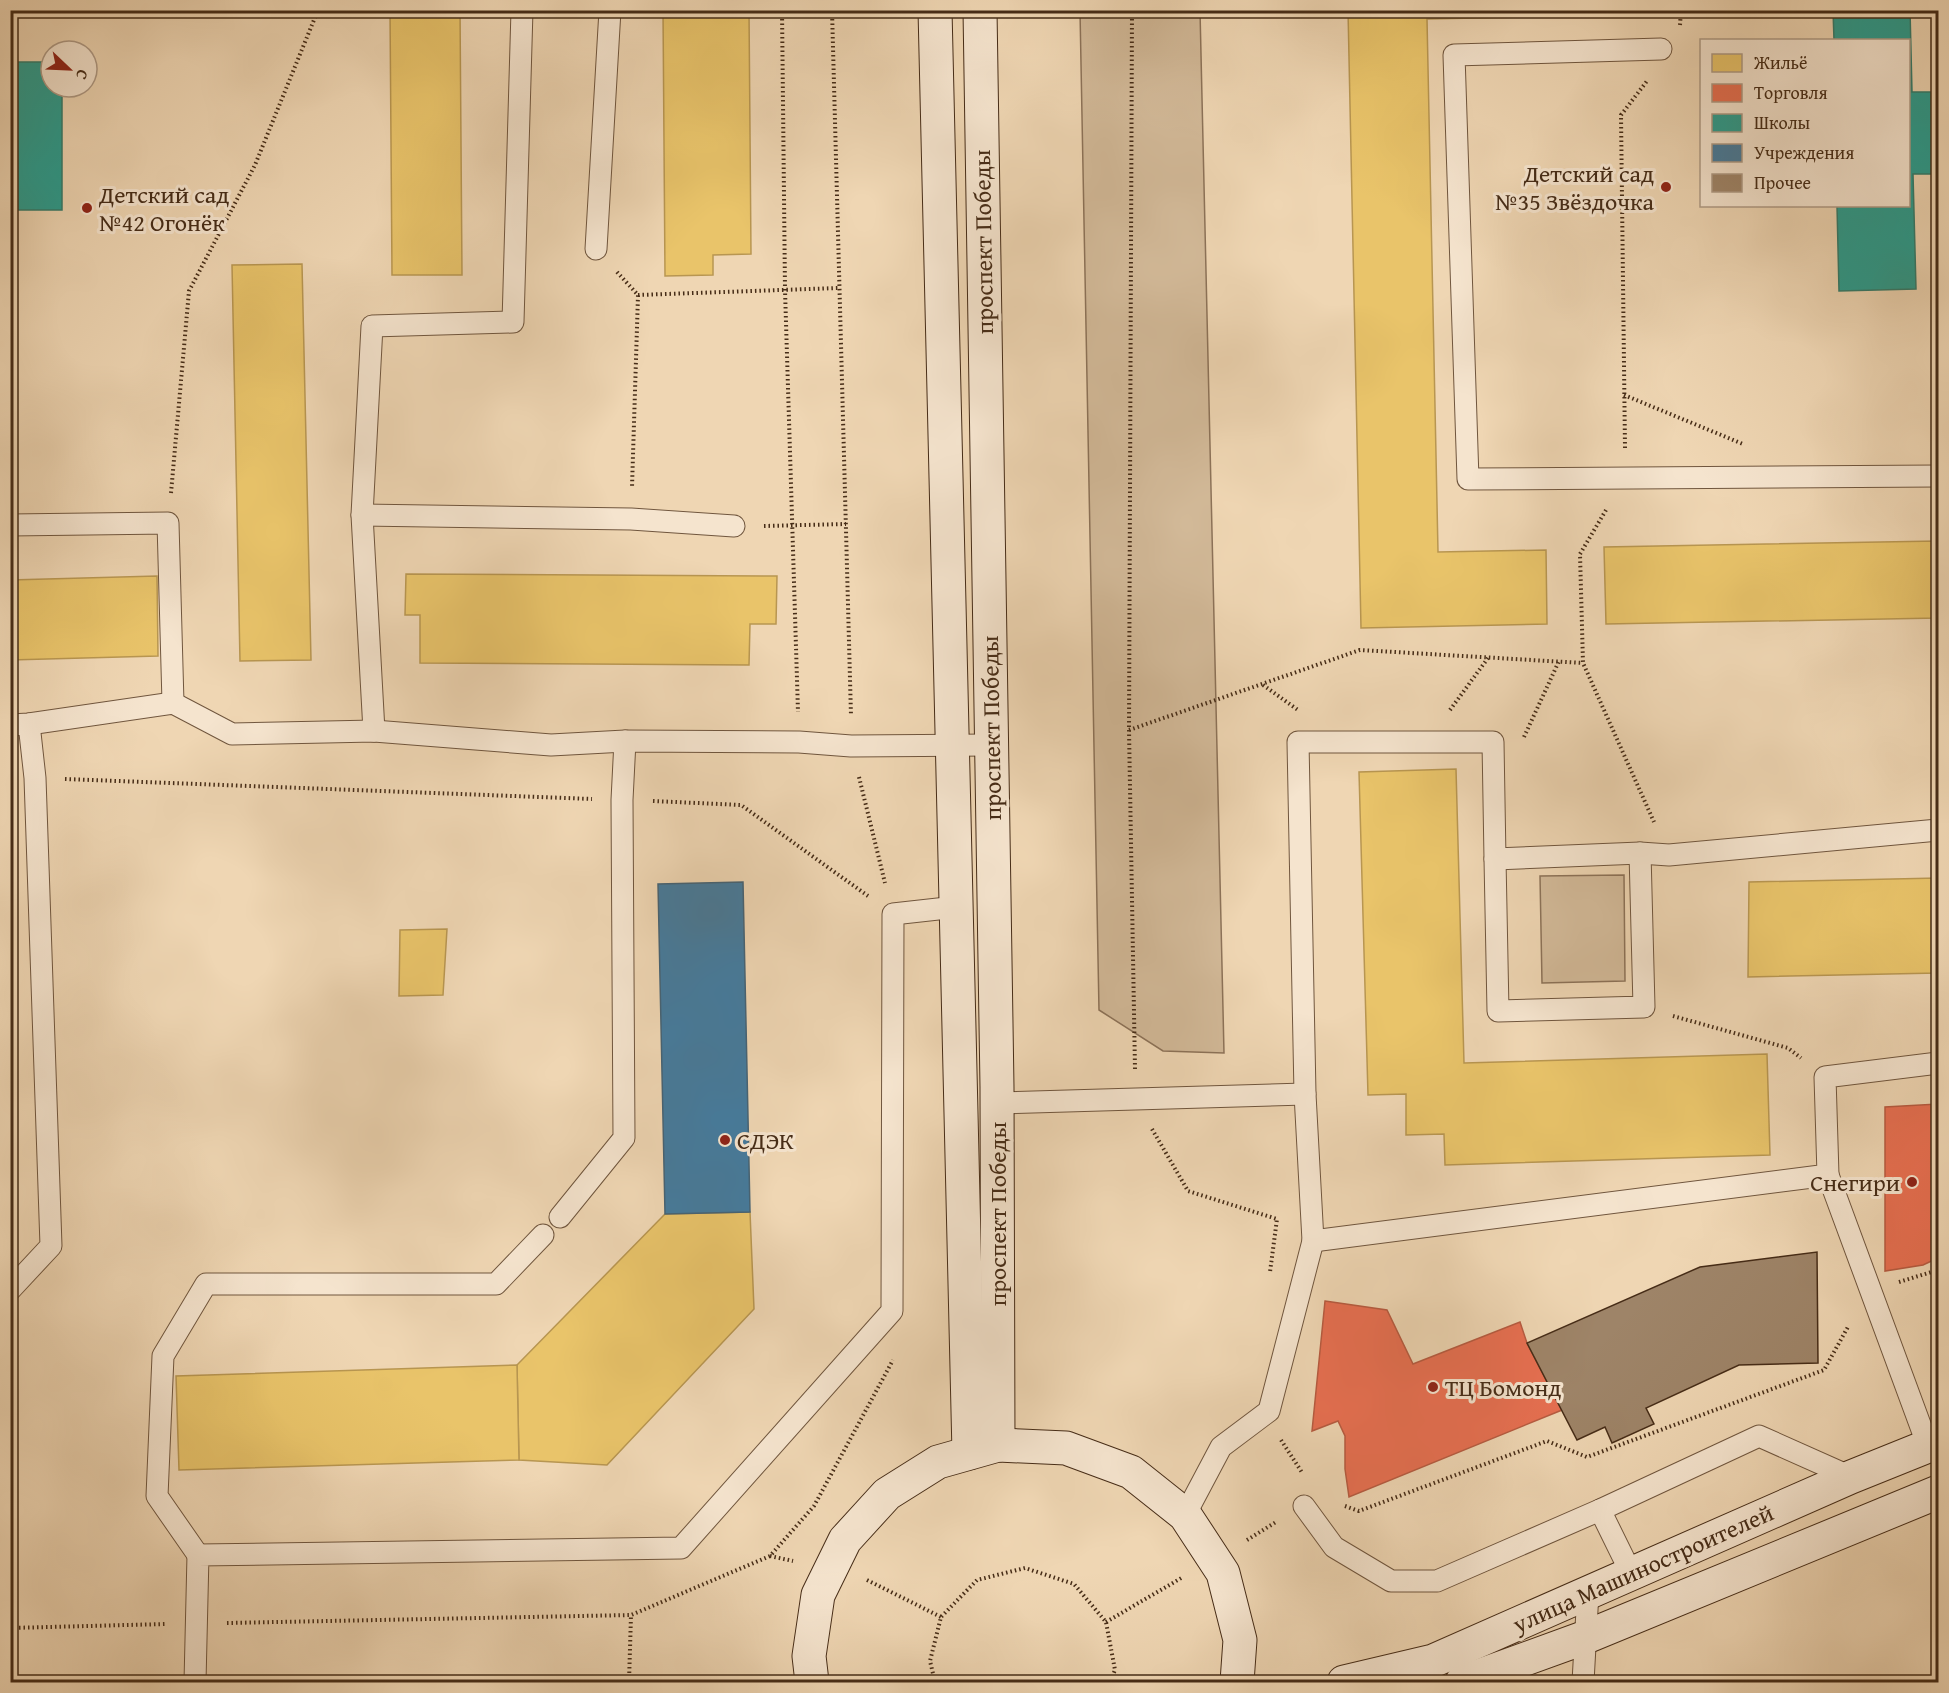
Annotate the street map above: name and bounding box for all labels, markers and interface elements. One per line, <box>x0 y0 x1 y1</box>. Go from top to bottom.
north arrow <box>39 39 99 99</box>
legend <box>1700 39 1910 207</box>
text: Жильё <box>1753 49 1808 76</box>
text: С <box>70 66 96 84</box>
text: Торговля <box>1754 79 1828 106</box>
text: Школы <box>1754 109 1811 136</box>
text: Учреждения <box>1754 139 1854 166</box>
street label: проспект Победы <box>964 149 1002 335</box>
place label: Детский сад №35 Звёздочка <box>1495 156 1655 219</box>
text: Прочее <box>1754 169 1811 196</box>
place label: Детский сад №42 Огонёк <box>98 177 229 240</box>
marker: Детский сад №35 Звёздочка <box>1659 180 1673 194</box>
marker: Детский сад №42 Огонёк <box>80 201 94 215</box>
street label: проспект Победы <box>972 635 1010 821</box>
street label: проспект Победы <box>980 1121 1015 1306</box>
place label: СДЭК <box>737 1123 794 1158</box>
marker: СДЭК <box>718 1133 732 1147</box>
place label: Снегири <box>1810 1165 1900 1200</box>
marker: Снегири <box>1905 1175 1919 1189</box>
place label: ТЦ Бомонд <box>1445 1370 1561 1405</box>
marker: ТЦ Бомонд <box>1426 1380 1440 1394</box>
street label: улица Машиностроителей <box>1506 1495 1779 1642</box>

